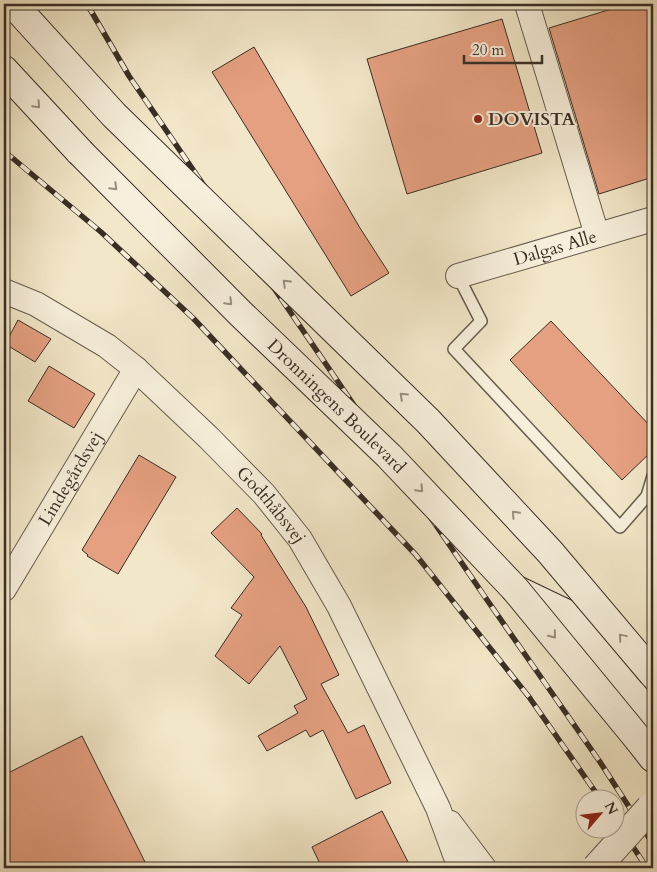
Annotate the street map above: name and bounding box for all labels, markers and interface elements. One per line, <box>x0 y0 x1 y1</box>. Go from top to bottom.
scale bar <box>464 32 542 64</box>
text: 20 m <box>472 40 504 60</box>
one-way arrow <box>31 100 40 109</box>
place label: DOVISTA <box>488 107 576 132</box>
marker: DOVISTA <box>472 113 484 125</box>
one-way arrow <box>109 181 118 190</box>
street label: Dalgas Alle <box>510 224 600 272</box>
one-way arrow <box>283 280 292 289</box>
one-way arrow <box>223 296 232 305</box>
street label: Dronningens Boulevard <box>262 333 412 479</box>
one-way arrow <box>400 393 409 402</box>
street label: Lindegårdsvej <box>32 426 108 530</box>
street label: Godthåbsvej <box>231 461 312 548</box>
one-way arrow <box>414 483 423 492</box>
one-way arrow <box>512 511 521 520</box>
one-way arrow <box>547 629 556 638</box>
one-way arrow <box>618 633 627 642</box>
north arrow <box>574 790 624 840</box>
text: N <box>600 798 622 818</box>

